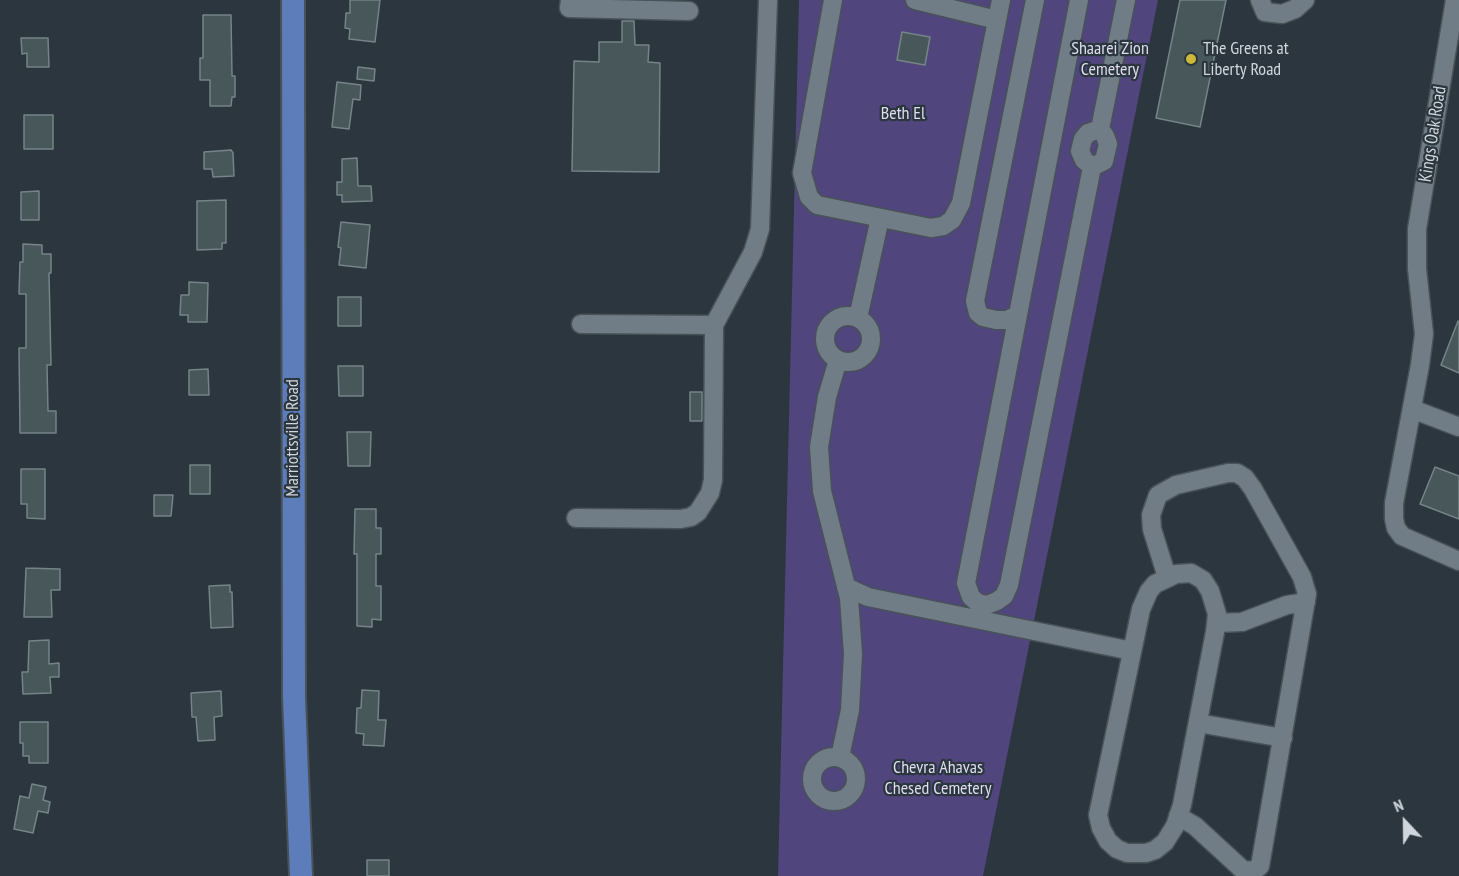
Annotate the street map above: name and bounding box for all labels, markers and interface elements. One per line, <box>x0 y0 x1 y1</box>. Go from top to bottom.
park label: Shaarei Zion Cemetery <box>1071 38 1149 80</box>
place label: The Greens at Liberty Road <box>1203 38 1289 80</box>
marker: The Greens at Liberty Road <box>1184 52 1198 66</box>
street label: Kings Oak Road <box>1415 84 1451 184</box>
park label: Beth El <box>881 103 925 125</box>
street label: Marriottsville Road <box>282 379 304 497</box>
park label: Chevra Ahavas Chesed Cemetery <box>885 757 991 800</box>
north arrow <box>1375 792 1435 852</box>
text: N <box>1390 794 1406 816</box>

